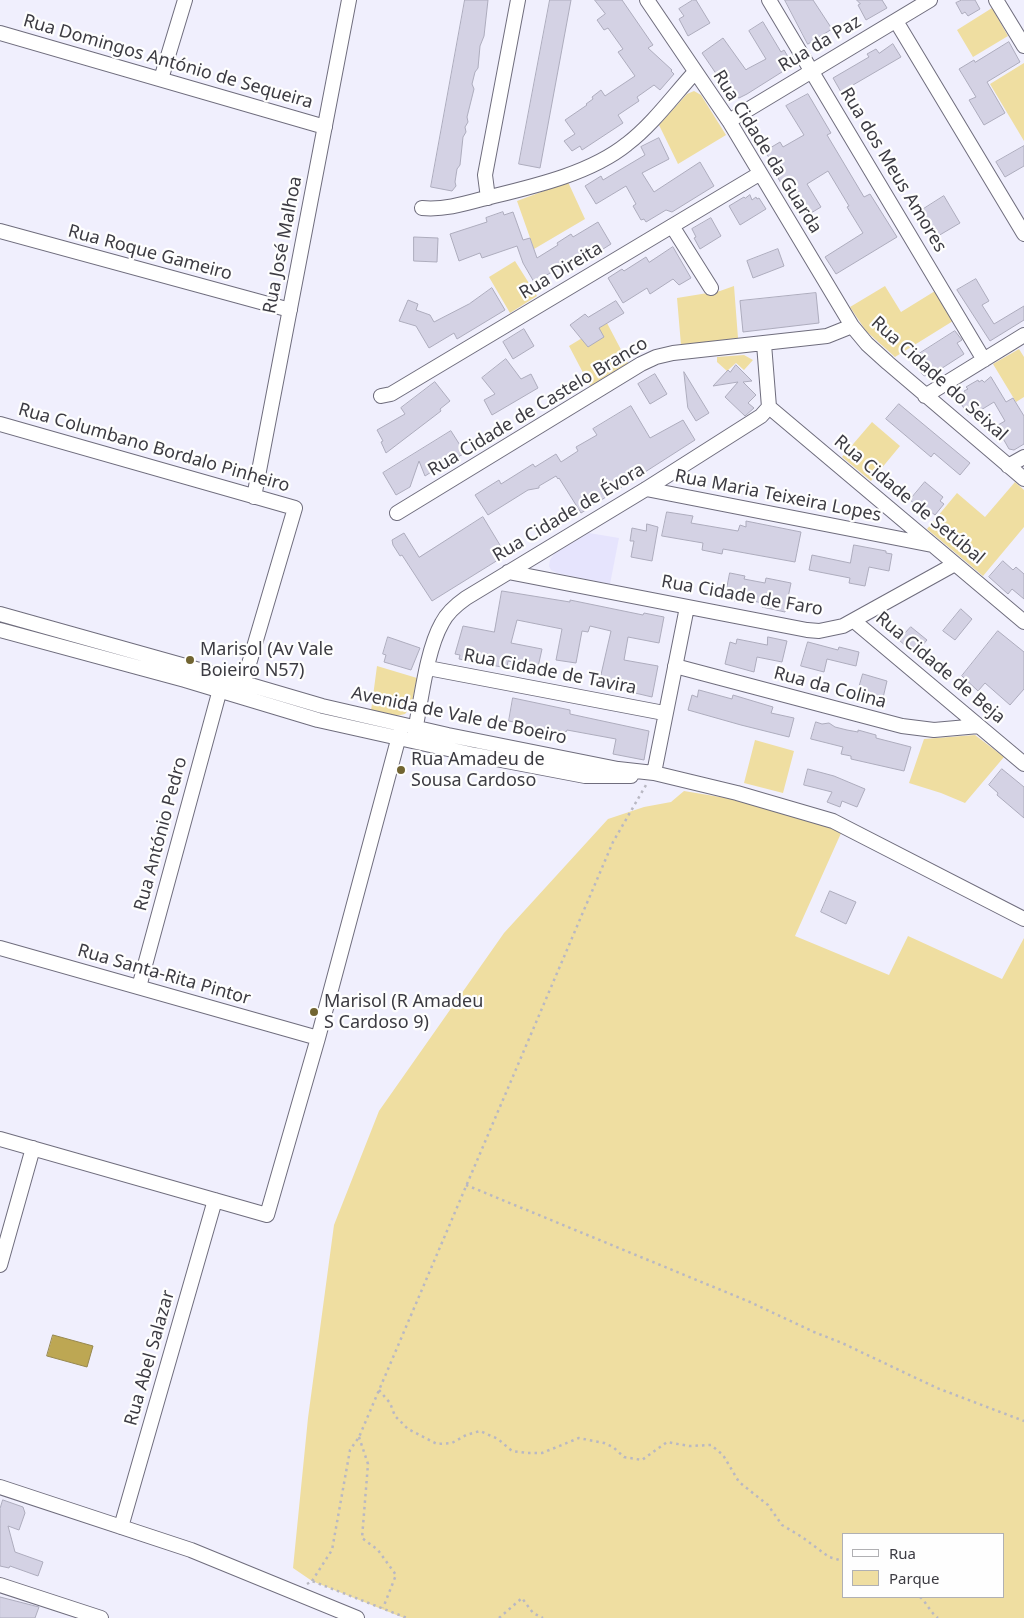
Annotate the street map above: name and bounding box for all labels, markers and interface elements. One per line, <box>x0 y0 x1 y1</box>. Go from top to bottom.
street label: Rua Domingos António de Sequeira <box>21 10 315 114</box>
street label: Rua da Paz <box>775 11 865 77</box>
street label: Rua Cidade da Guarda <box>708 66 826 238</box>
street label: Rua dos Meus Amores <box>835 84 951 256</box>
street label: Rua José Malhoa <box>259 174 307 316</box>
street label: Rua Roque Gameiro <box>66 221 234 285</box>
street label: Rua Direita <box>515 238 607 304</box>
street label: Rua Cidade do Seixal <box>866 312 1012 446</box>
street label: Rua Cidade de Castelo Branco <box>424 333 652 481</box>
street label: Rua Columbano Bordalo Pinheiro <box>16 399 292 497</box>
street label: Rua Cidade de Setúbal <box>829 431 989 569</box>
street label: Rua Cidade de Évora <box>489 459 649 567</box>
street label: Rua Maria Teixeira Lopes <box>673 465 883 527</box>
street label: Rua Cidade de Faro <box>660 571 824 621</box>
street label: Rua Cidade de Beja <box>871 607 1009 729</box>
place label: Marisol (Av Vale Boieiro N57) <box>200 639 333 682</box>
street label: Rua Cidade de Tavira <box>462 645 638 699</box>
marker: Marisol (Av Vale Boieiro N57) <box>184 654 196 666</box>
street label: Rua da Colina <box>771 663 889 713</box>
street label: Avenida de Vale de Boeiro <box>349 683 569 749</box>
place label: Rua Amadeu de Sousa Cardoso <box>411 749 545 792</box>
street label: Rua António Pedro <box>130 755 192 913</box>
marker: Rua Amadeu de Sousa Cardoso <box>395 764 407 776</box>
street label: Rua Santa-Rita Pintor <box>75 940 253 1010</box>
place label: Marisol (R Amadeu S Cardoso 9) <box>324 991 483 1034</box>
marker: Marisol (R Amadeu S Cardoso 9) <box>308 1006 320 1018</box>
street label: Rua Abel Salazar <box>120 1288 180 1428</box>
legend <box>842 1533 1004 1598</box>
text: Rua <box>889 1543 916 1563</box>
text: Parque <box>889 1568 939 1588</box>

